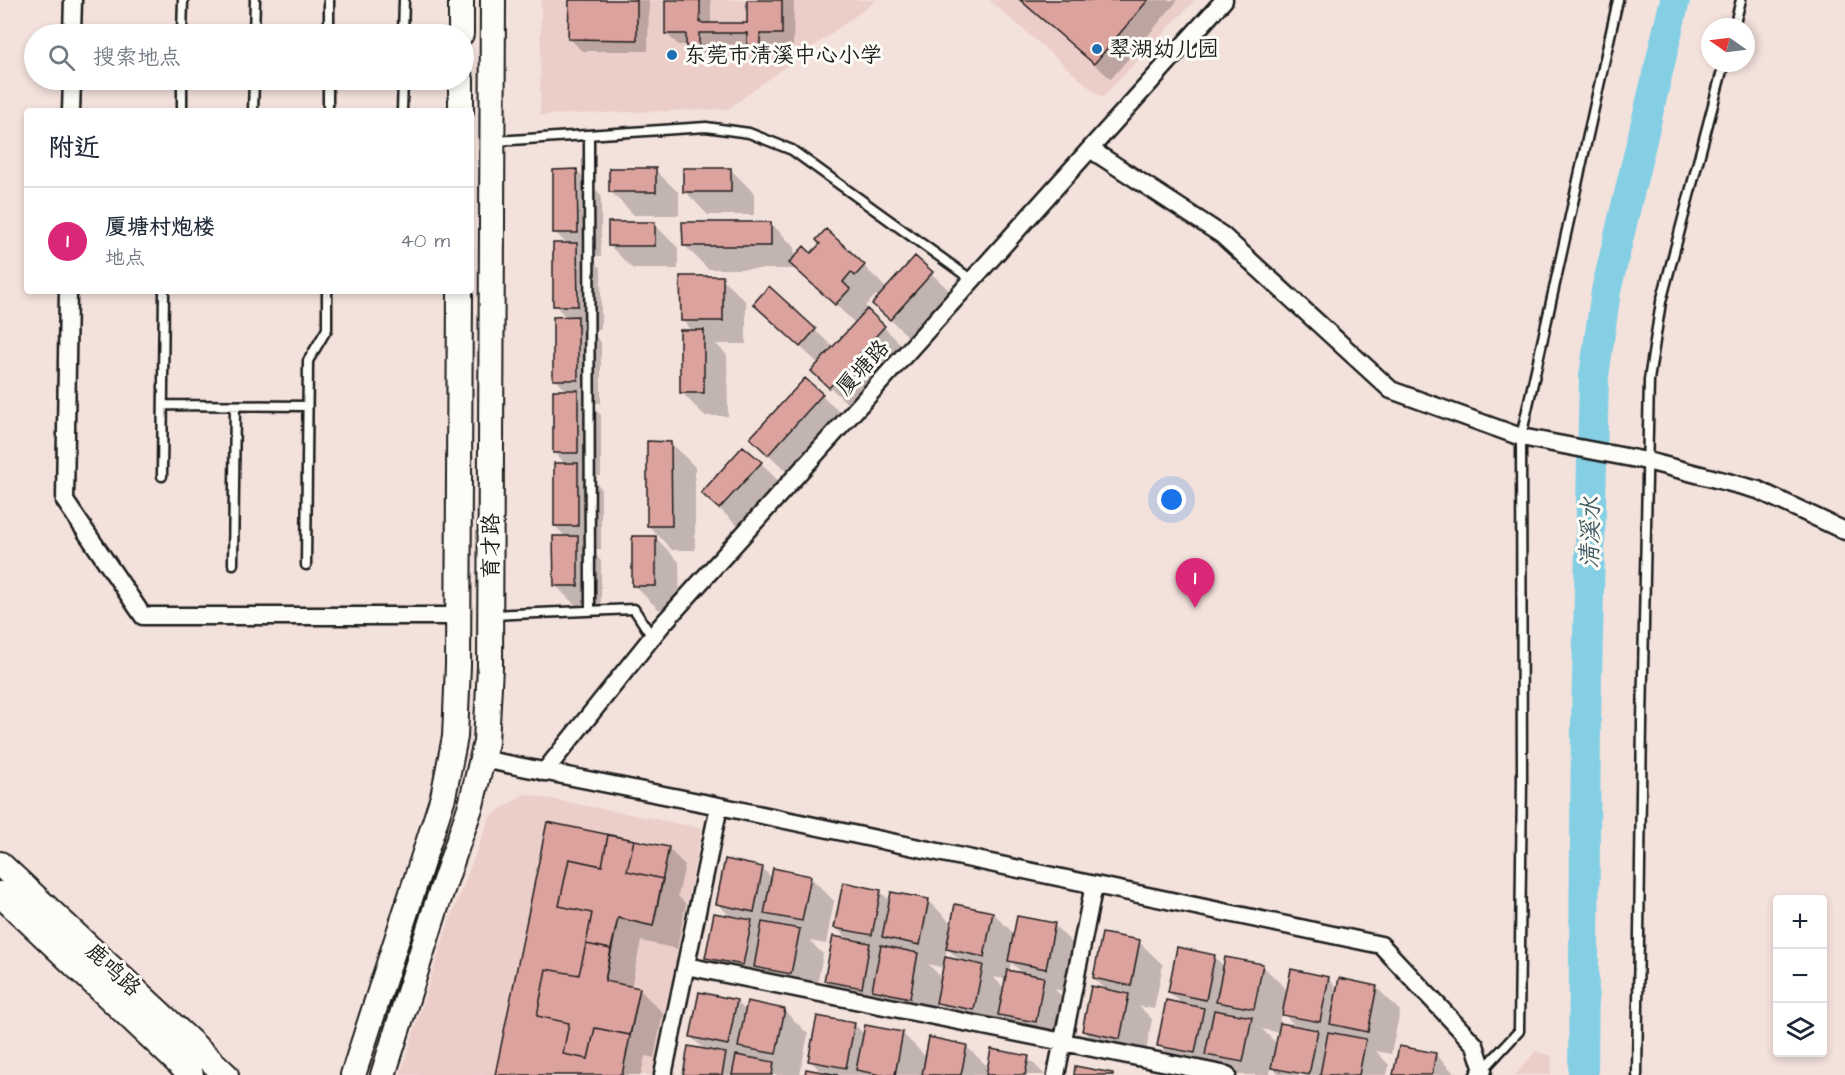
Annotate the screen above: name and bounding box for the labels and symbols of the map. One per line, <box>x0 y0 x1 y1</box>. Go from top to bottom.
north arrow <box>1701 18 1755 72</box>
place label: 翠湖幼儿园 <box>1109 34 1219 65</box>
place label: 东莞市清溪中心小学 <box>684 40 882 71</box>
marker: 翠湖幼儿园 <box>1090 42 1104 56</box>
marker: 东莞市清溪中心小学 <box>665 48 679 62</box>
street label: 厦塘路 <box>829 333 897 403</box>
your location <box>1157 485 1186 514</box>
water label: 清溪水 <box>1573 496 1609 569</box>
street label: 育才路 <box>476 513 507 579</box>
pin: 1 <box>1176 558 1214 608</box>
street label: 鹿鸣路 <box>78 936 148 1004</box>

